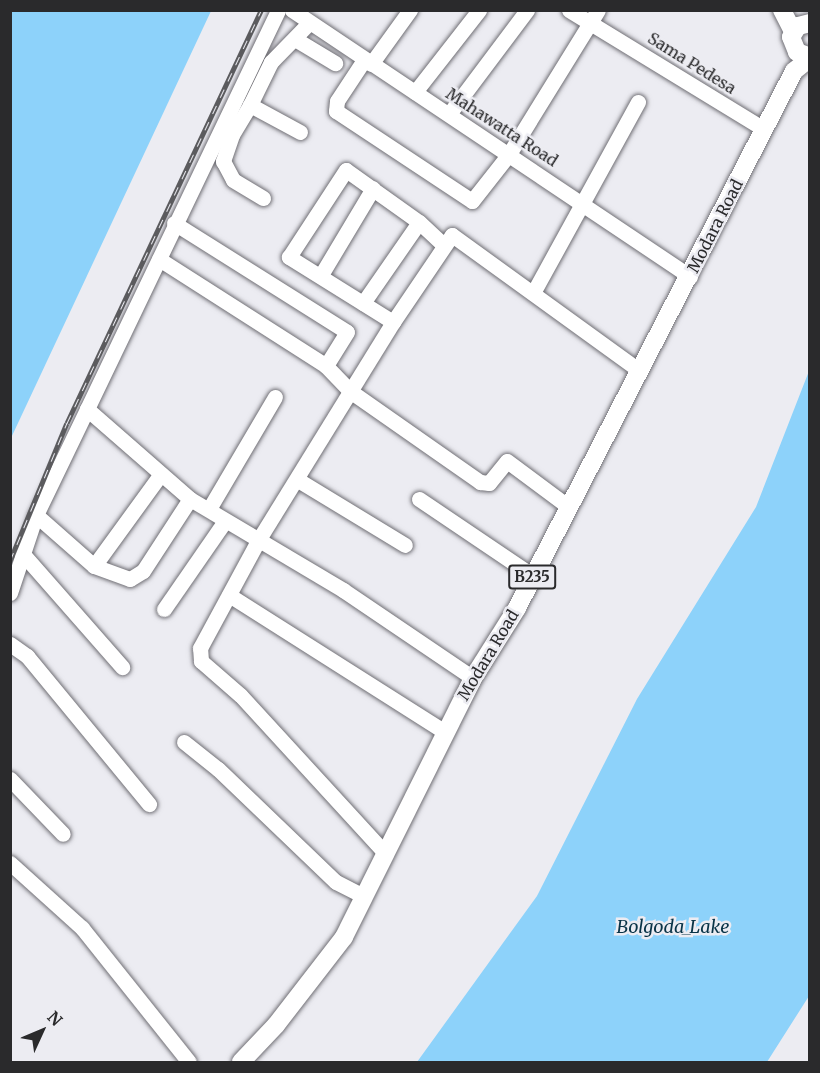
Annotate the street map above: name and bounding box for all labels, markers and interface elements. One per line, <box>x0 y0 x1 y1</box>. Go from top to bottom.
street label: Sama Pedesa <box>644 28 740 98</box>
street label: Mahawatta Road <box>443 84 561 170</box>
street label: Modara Road <box>683 176 747 276</box>
road number: B235 <box>508 565 556 589</box>
street label: Modara Road <box>453 606 523 704</box>
water label: Bolgoda_Lake <box>617 916 729 938</box>
north arrow <box>12 1001 72 1061</box>
text: N <box>43 1007 67 1030</box>

